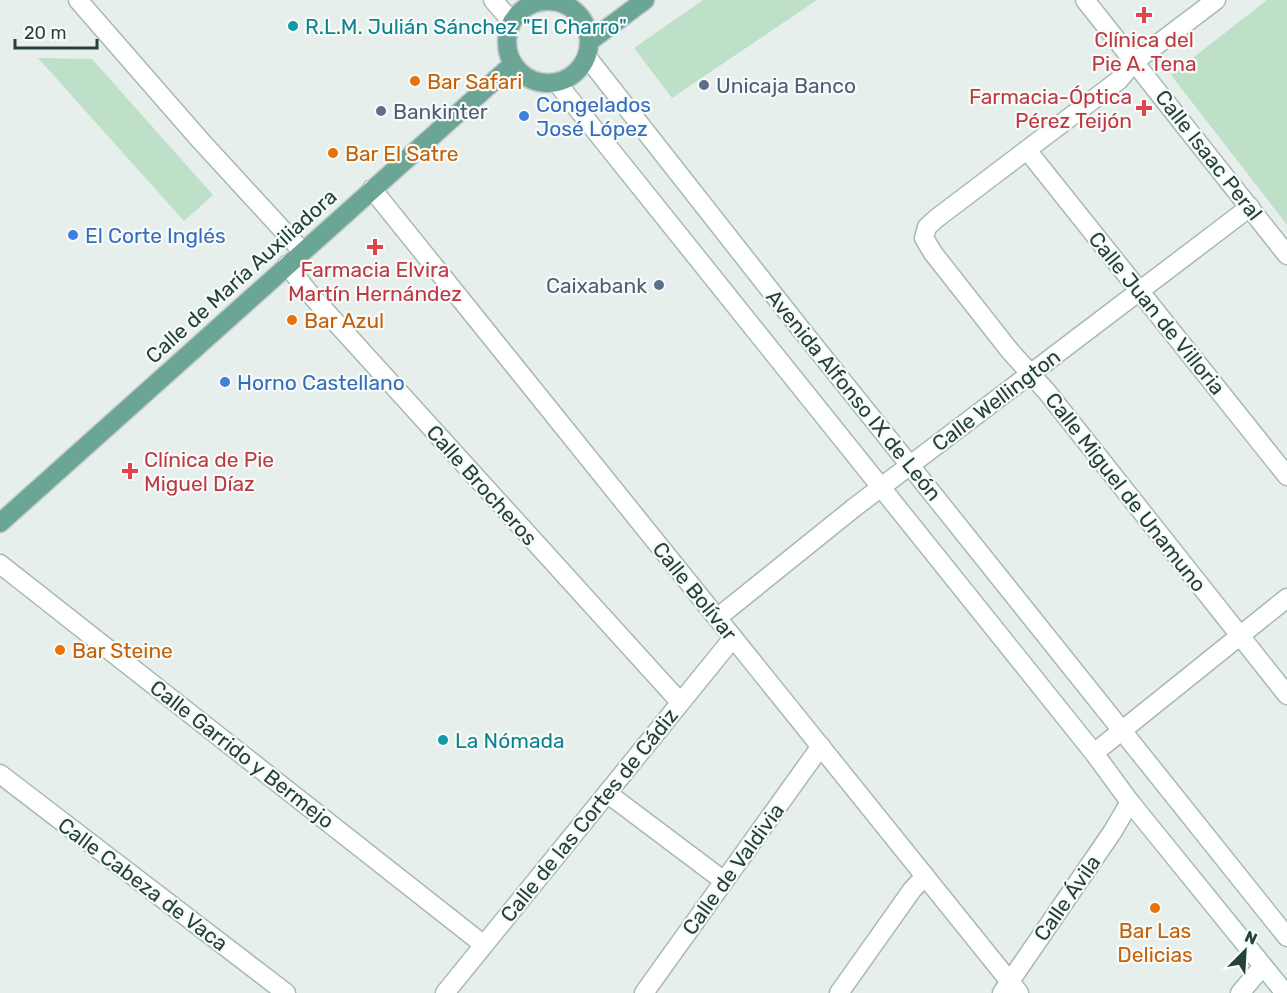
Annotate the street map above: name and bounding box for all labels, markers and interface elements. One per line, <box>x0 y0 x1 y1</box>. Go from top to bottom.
marker: Clínica del Pie A. Tena <box>1135 6 1153 24</box>
scale bar <box>15 12 98 50</box>
place label: R.L.M. Julián Sánchez "El Charro" <box>305 14 627 39</box>
marker: R.L.M. Julián Sánchez "El Charro" <box>286 19 300 33</box>
text: 20 m <box>24 22 66 44</box>
place label: Clínica del Pie A. Tena <box>1091 27 1197 76</box>
place label: Bar Safari <box>427 69 522 94</box>
place label: Unicaja Banco <box>716 73 856 98</box>
marker: Bar Safari <box>408 74 422 88</box>
marker: Unicaja Banco <box>697 78 711 92</box>
place label: Farmacia-Óptica Pérez Teijón <box>969 84 1132 133</box>
street label: Calle Isaac Peral <box>1150 85 1268 225</box>
place label: Congelados José López <box>536 92 651 141</box>
place label: Bankinter <box>393 99 488 124</box>
marker: Farmacia-Óptica Pérez Teijón <box>1137 101 1151 115</box>
marker: Bankinter <box>374 104 388 118</box>
marker: Congelados José López <box>517 109 531 123</box>
place label: Bar El Satre <box>345 141 459 166</box>
marker: Bar El Satre <box>326 146 340 160</box>
street label: Calle de María Auxiliadora <box>140 184 342 368</box>
place label: El Corte Inglés <box>85 223 226 248</box>
street label: Calle Juan de Villoria <box>1084 226 1230 400</box>
marker: El Corte Inglés <box>66 228 80 242</box>
marker: Farmacia Elvira Martín Hernández <box>368 240 382 254</box>
place label: Farmacia Elvira Martín Hernández <box>288 257 462 306</box>
place label: Caixabank <box>546 273 647 298</box>
marker: Caixabank <box>652 278 666 292</box>
street label: Avenida Alfonso IX de León <box>761 284 947 506</box>
place label: Bar Azul <box>304 308 384 333</box>
marker: Bar Azul <box>285 313 299 327</box>
street label: Calle Wellington <box>927 344 1065 456</box>
place label: Horno Castellano <box>237 370 405 395</box>
marker: Horno Castellano <box>218 375 232 389</box>
street label: Calle Miguel de Unamuno <box>1040 387 1212 597</box>
street label: Calle Brocheros <box>421 420 543 550</box>
place label: Clínica de Pie Miguel Díaz <box>144 447 274 496</box>
marker: Clínica de Pie Miguel Díaz <box>121 462 139 480</box>
street label: Calle Bolívar <box>648 537 742 645</box>
place label: Bar Steine <box>72 638 173 663</box>
marker: Bar Steine <box>53 643 67 657</box>
street label: Calle Garrido y Bermejo <box>145 674 339 834</box>
street label: Calle de las Cortes de Cádiz <box>495 703 683 927</box>
place label: La Nómada <box>455 728 565 753</box>
marker: La Nómada <box>436 733 450 747</box>
street label: Calle de Valdivia <box>677 798 789 940</box>
street label: Calle Cabeza de Vaca <box>53 812 233 956</box>
street label: Calle Ávila <box>1028 850 1106 946</box>
marker: Bar Las Delicias <box>1148 901 1162 915</box>
place label: Bar Las Delicias <box>1117 918 1193 967</box>
north arrow <box>1215 921 1275 981</box>
text: N <box>1242 927 1260 949</box>

